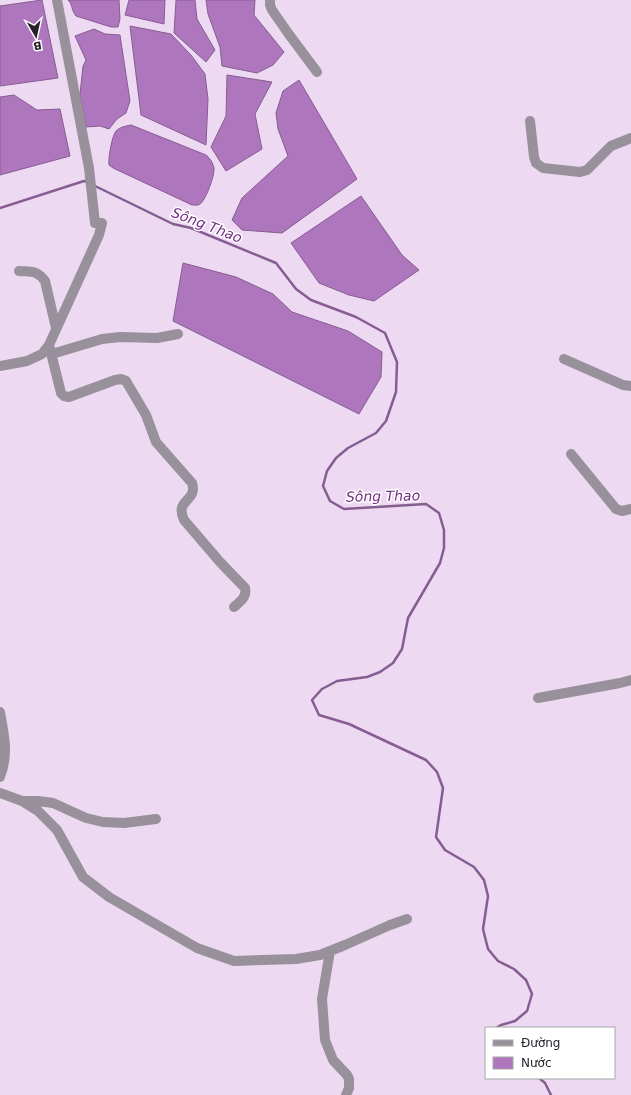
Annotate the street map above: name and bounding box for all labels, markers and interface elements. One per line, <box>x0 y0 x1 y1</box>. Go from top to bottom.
north arrow <box>16 16 56 56</box>
text: B <box>32 38 43 52</box>
water label: Sông Thao <box>169 204 245 246</box>
water label: Sông Thao <box>346 487 420 505</box>
legend <box>485 1027 615 1079</box>
text: Đường <box>521 1036 560 1050</box>
text: Nước <box>521 1056 552 1070</box>

